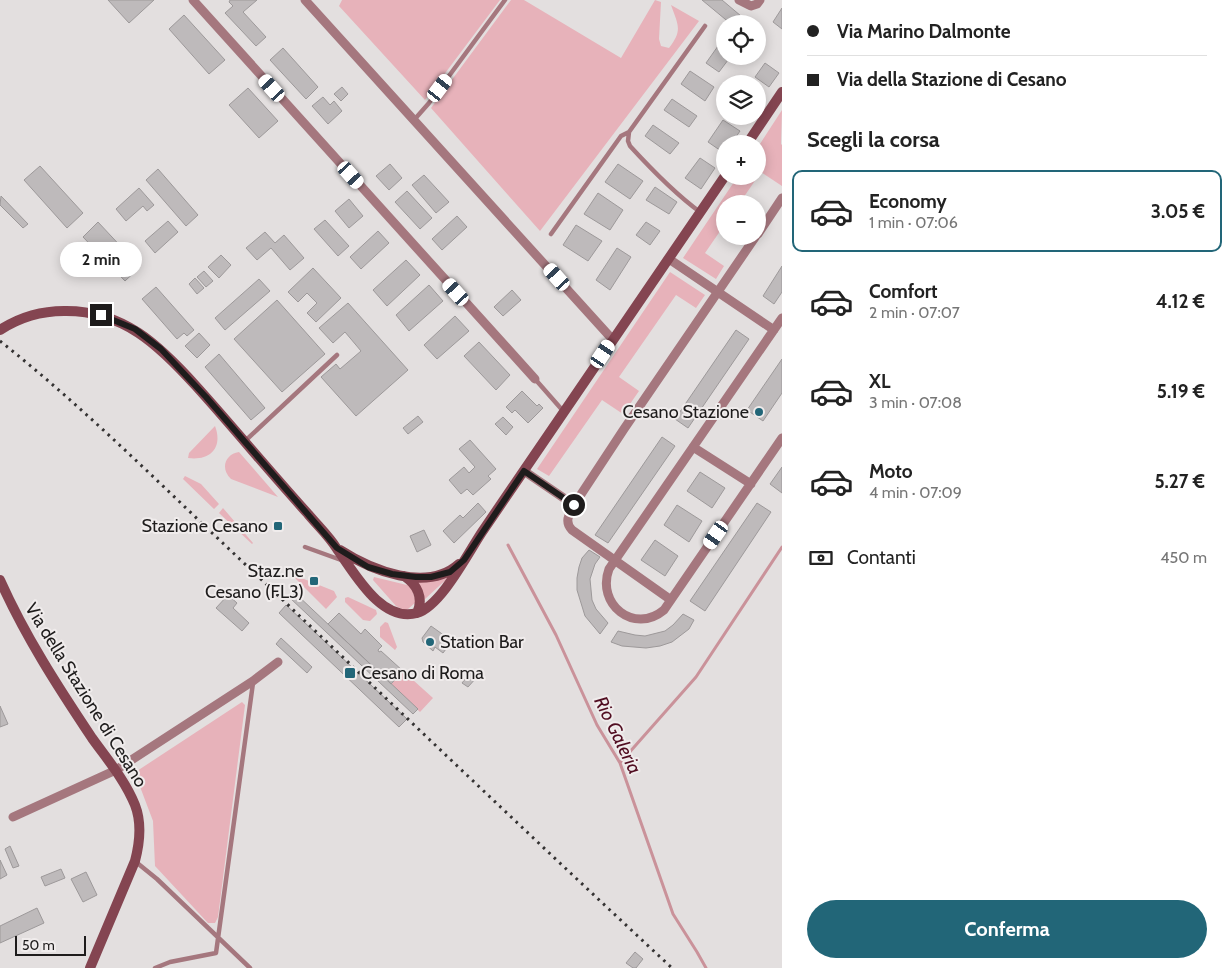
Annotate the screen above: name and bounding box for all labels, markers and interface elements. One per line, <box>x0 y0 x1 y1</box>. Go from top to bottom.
map controls <box>716 15 766 245</box>
button: locate <box>716 15 766 65</box>
text: Via Marino Dalmonte <box>837 20 1011 43</box>
text: Via della Stazione di Cesano <box>837 68 1067 91</box>
car <box>256 72 287 104</box>
car <box>424 72 455 104</box>
button: layers <box>716 75 766 125</box>
text: Scegli la corsa <box>807 126 940 153</box>
button: + <box>716 135 766 185</box>
car <box>335 159 366 191</box>
icon: car <box>809 189 854 234</box>
text: Economy <box>869 190 947 213</box>
button: − <box>716 195 766 245</box>
text: 3.05 € <box>1151 200 1205 223</box>
text: 1 min · 07:06 <box>869 213 958 232</box>
callout: 2 min <box>60 242 142 278</box>
text: 2 min <box>82 250 120 269</box>
car <box>541 261 572 293</box>
car <box>440 276 471 308</box>
icon: car <box>809 279 854 324</box>
text: Comfort <box>869 280 938 303</box>
text: 4.12 € <box>1156 290 1205 313</box>
text: 2 min · 07:07 <box>869 303 960 322</box>
route end <box>90 304 112 326</box>
car <box>588 337 617 371</box>
icon: car <box>809 369 854 414</box>
text: XL <box>869 370 890 393</box>
text: 5.19 € <box>1157 380 1205 403</box>
text: 3 min · 07:08 <box>869 393 962 412</box>
place label: Cesano Stazione <box>622 401 749 423</box>
marker: Cesano Stazione <box>753 406 765 418</box>
icon: car <box>809 459 854 504</box>
text: Moto <box>869 460 913 483</box>
text: 5.27 € <box>1154 470 1205 493</box>
text: 4 min · 07:09 <box>869 483 962 502</box>
route start <box>563 494 585 516</box>
place label: Stazione Cesano <box>141 515 268 537</box>
car <box>701 518 730 552</box>
marker: Stazione Cesano <box>272 520 284 532</box>
icon: cash <box>807 544 835 572</box>
text: Contanti <box>847 546 916 569</box>
text: 450 m <box>1160 548 1207 567</box>
place label: Staz.ne Cesano (FL3) <box>205 560 304 603</box>
marker: Staz.ne Cesano (FL3) <box>308 575 320 587</box>
street label: Via della Stazione di Cesano <box>20 599 152 791</box>
place label: Station Bar <box>440 631 524 653</box>
marker: Station Bar <box>424 636 436 648</box>
place label: Cesano di Roma <box>361 662 484 684</box>
marker: Cesano di Roma <box>343 666 357 680</box>
water label: Rio Galeria <box>589 692 647 778</box>
button: Conferma <box>807 900 1207 958</box>
scale bar <box>15 933 86 956</box>
text: 50 m <box>22 936 55 954</box>

